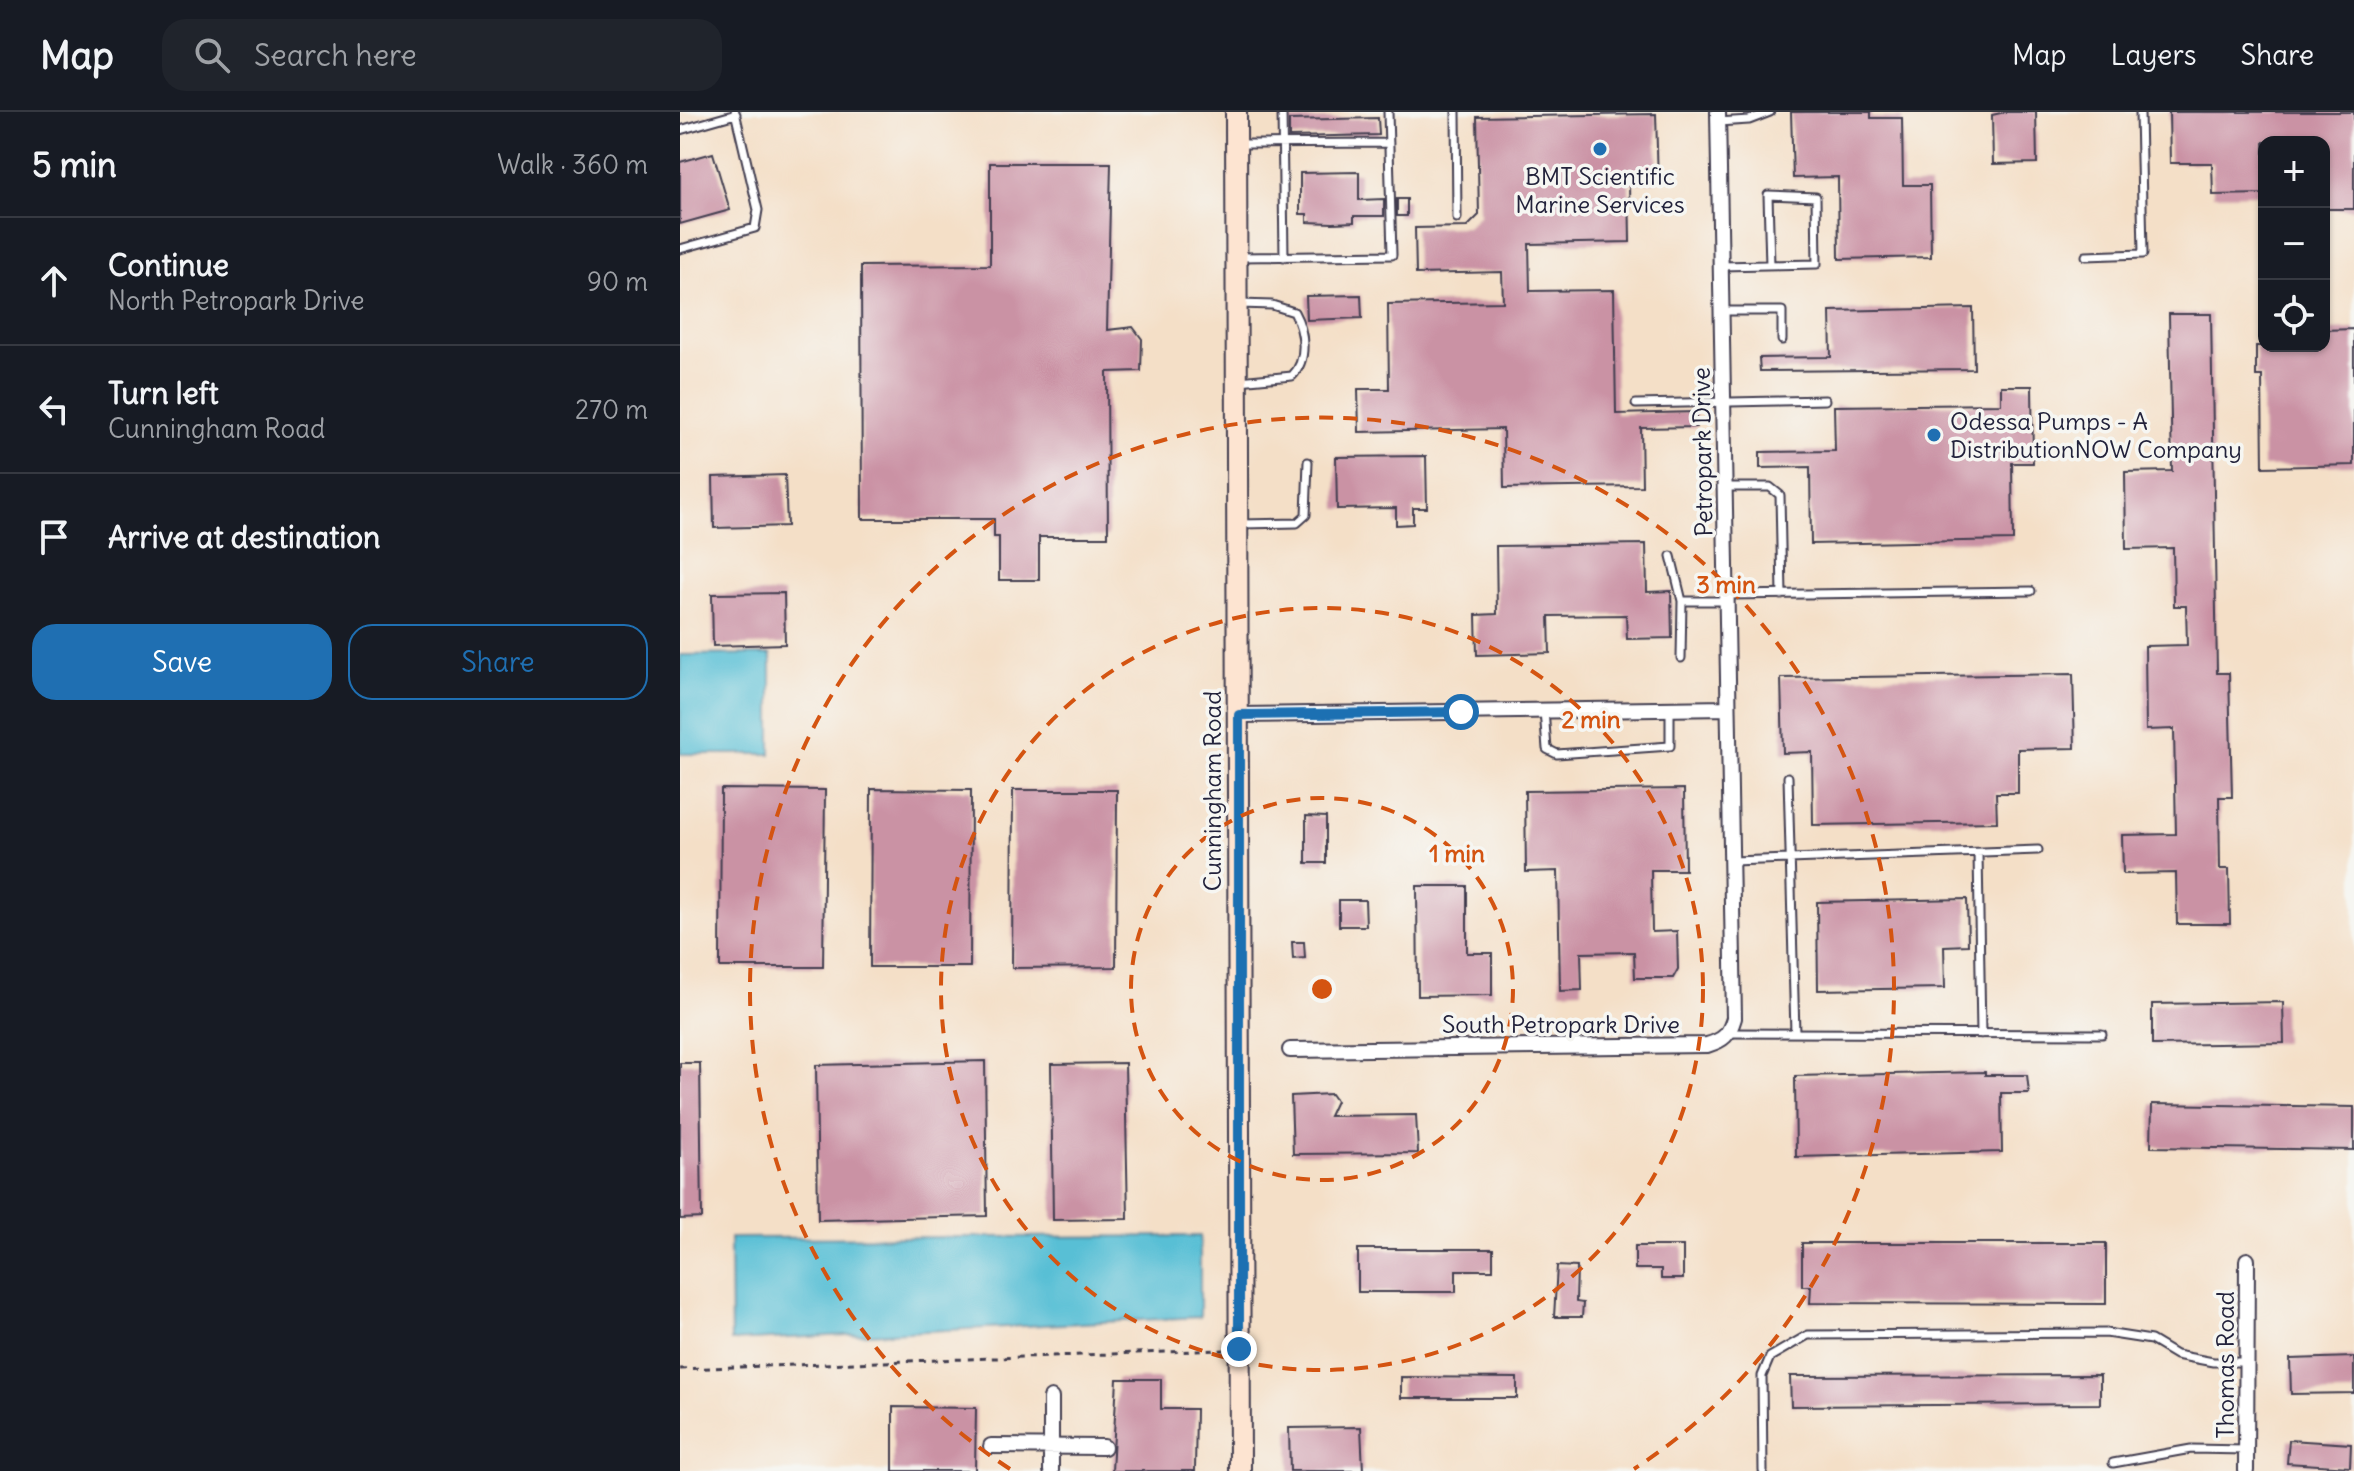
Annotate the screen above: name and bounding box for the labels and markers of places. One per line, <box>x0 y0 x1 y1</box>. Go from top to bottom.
marker: BMT Scientific Marine Services <box>1591 140 1609 158</box>
place label: BMT Scientific Marine Services <box>1515 161 1685 219</box>
place label: Odessa Pumps - A DistributionNOW Company <box>1950 406 2242 464</box>
marker: Odessa Pumps - A DistributionNOW Company <box>1925 426 1943 444</box>
centre of rings <box>1308 975 1336 1003</box>

